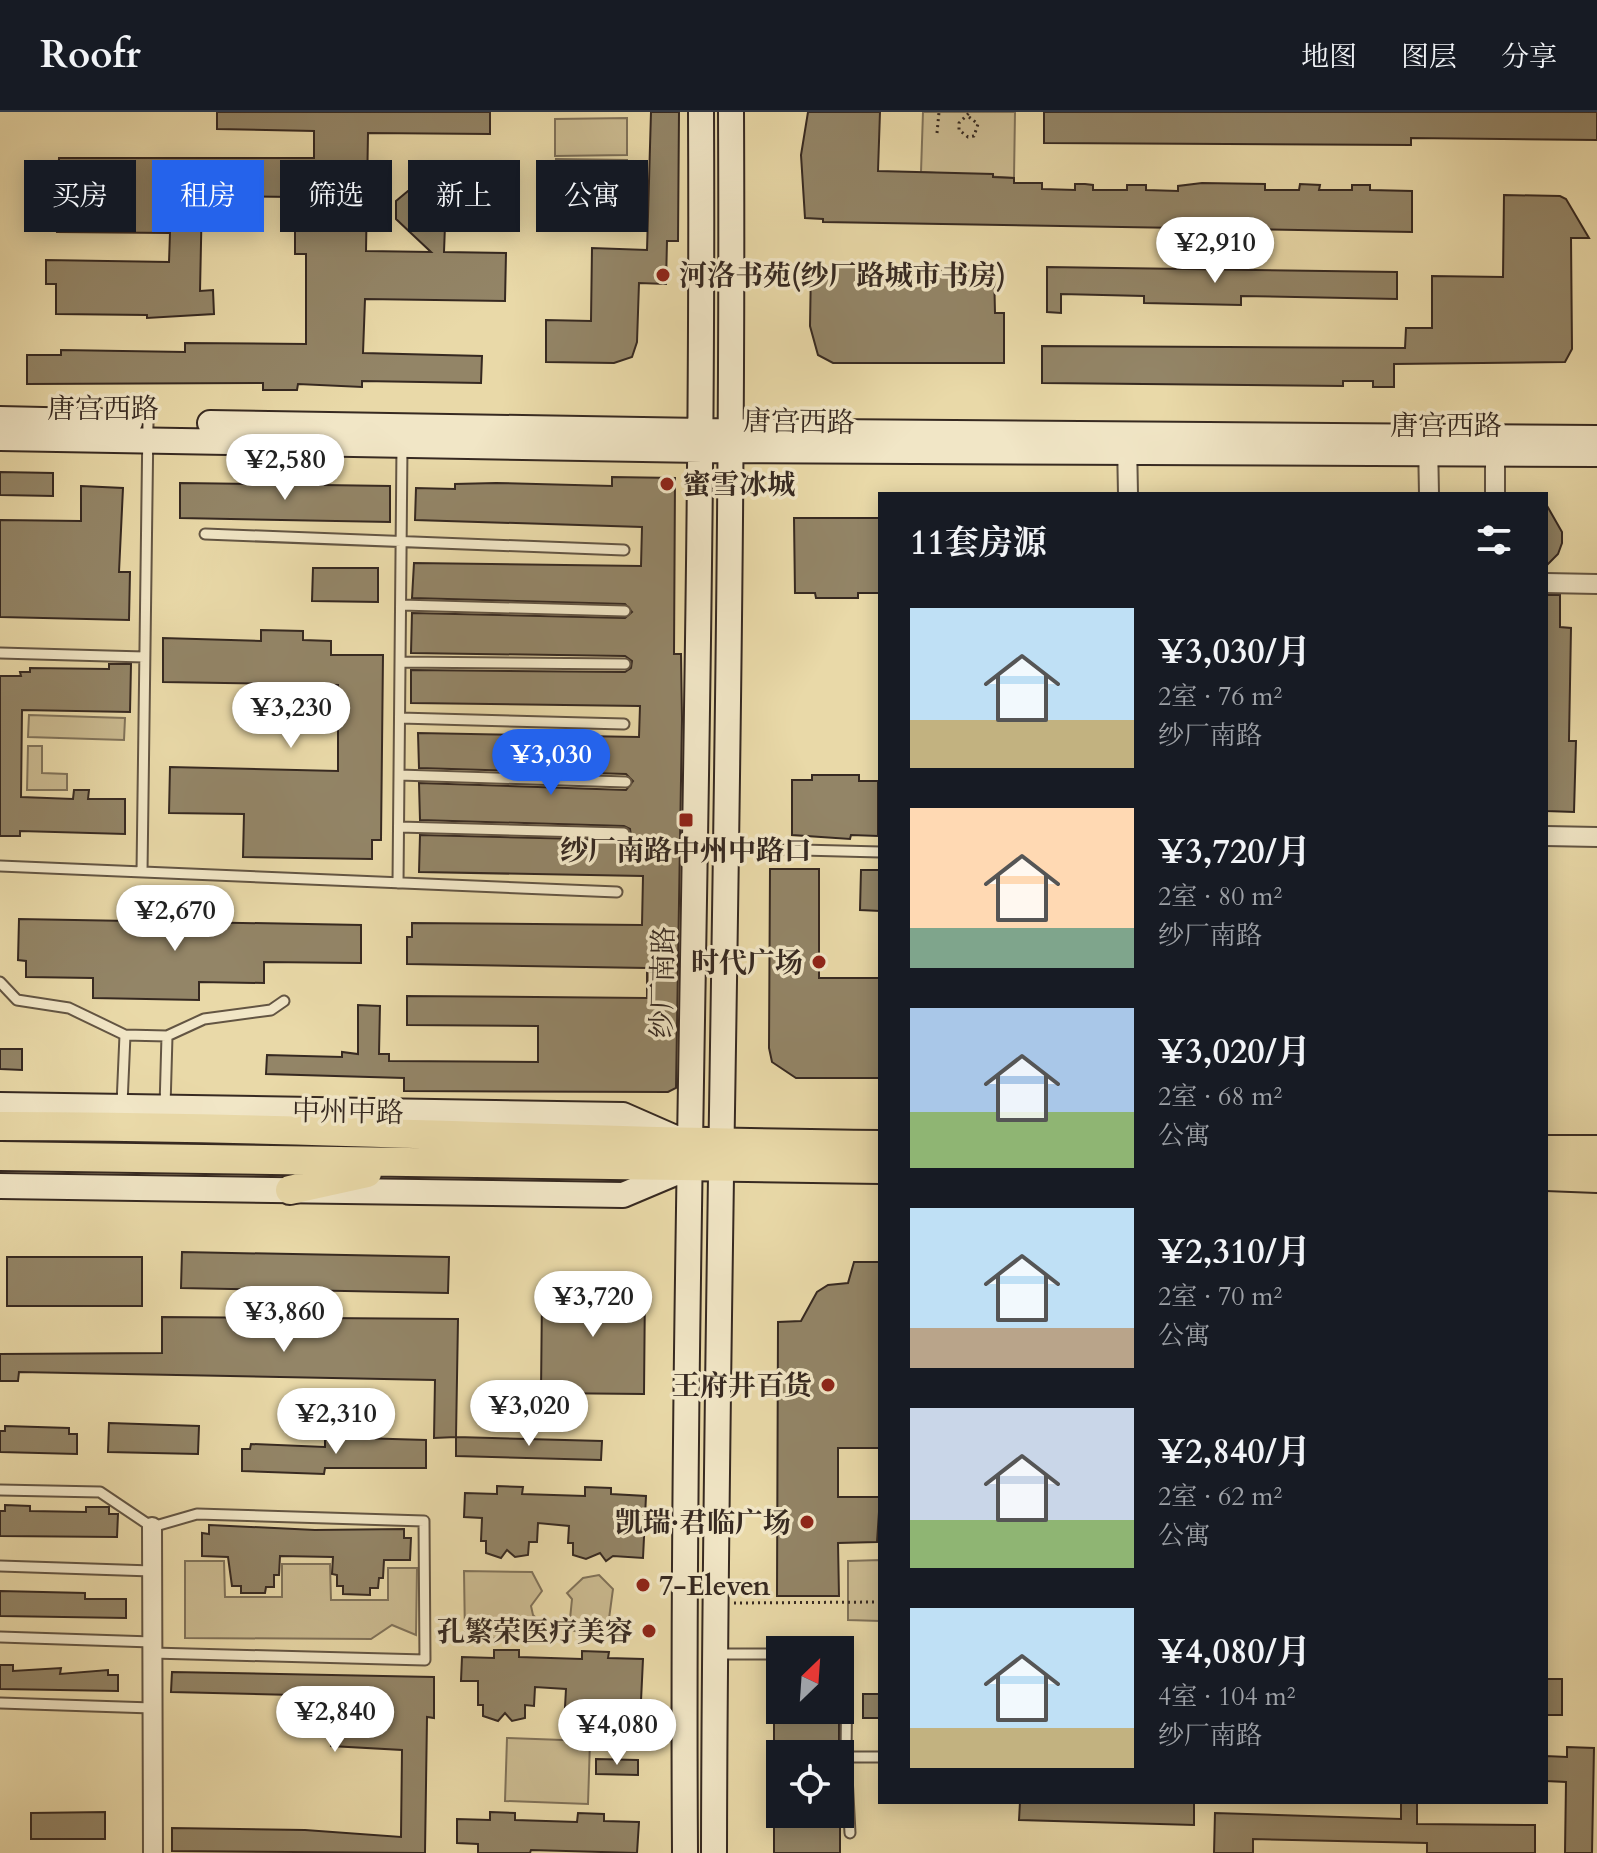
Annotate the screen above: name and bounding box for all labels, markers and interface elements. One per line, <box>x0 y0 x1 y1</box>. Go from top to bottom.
text: Roofr <box>40 29 141 81</box>
text: 地图 <box>1301 38 1357 76</box>
text: 图层 <box>1401 38 1457 76</box>
text: 分享 <box>1501 38 1557 76</box>
chip: 买房 <box>24 160 136 232</box>
chip: 租房 <box>152 160 264 232</box>
chip: 筛选 <box>280 160 392 232</box>
chip: 新上 <box>408 160 520 232</box>
chip: 公寓 <box>536 160 648 232</box>
pin: ¥2,910 <box>1150 217 1280 285</box>
text: ¥2,910 <box>1174 225 1256 260</box>
place label: 河洛书苑(纱厂路城市书房) <box>679 257 1006 295</box>
marker: 河洛书苑(纱厂路城市书房) <box>654 266 672 284</box>
street label: 唐宫西路 <box>47 390 159 428</box>
street label: 唐宫西路 <box>743 402 855 442</box>
street label: 唐宫西路 <box>1390 407 1502 445</box>
pin: ¥2,580 <box>220 434 350 502</box>
text: ¥2,580 <box>244 442 326 477</box>
place label: 蜜雪冰城 <box>683 466 795 504</box>
marker: 蜜雪冰城 <box>658 475 676 493</box>
icon: filters <box>1472 518 1516 562</box>
text: 11套房源 <box>910 520 1047 566</box>
text: ¥3,030/月 <box>1158 629 1311 675</box>
icon: home <box>974 640 1070 736</box>
text: 2室 · 76 m² <box>1158 679 1282 714</box>
pin: ¥3,230 <box>226 682 356 750</box>
text: ¥3,230 <box>250 690 332 725</box>
text: 纱厂南路 <box>1158 718 1262 753</box>
pin: ¥3,030 <box>486 729 616 797</box>
text: ¥3,030 <box>510 737 592 772</box>
marker: 纱厂南路中州中路口 <box>677 811 695 829</box>
text: ¥3,720/月 <box>1158 829 1311 875</box>
place label: 纱厂南路中州中路口 <box>560 832 812 870</box>
icon: home <box>974 840 1070 936</box>
text: 2室 · 80 m² <box>1158 879 1282 914</box>
pin: ¥2,670 <box>110 885 240 953</box>
text: ¥2,670 <box>134 893 216 928</box>
text: 纱厂南路 <box>1158 918 1262 953</box>
street label: 纱厂南路 <box>643 926 683 1038</box>
place label: 时代广场 <box>691 944 803 982</box>
marker: 时代广场 <box>810 953 828 971</box>
text: ¥3,020/月 <box>1158 1029 1311 1075</box>
icon: home <box>974 1040 1070 1136</box>
text: 2室 · 68 m² <box>1158 1079 1282 1114</box>
street label: 中州中路 <box>292 1092 404 1132</box>
text: 公寓 <box>1158 1118 1210 1153</box>
text: ¥2,310/月 <box>1158 1229 1311 1275</box>
icon: home <box>974 1240 1070 1336</box>
pin: ¥3,720 <box>528 1271 658 1339</box>
text: ¥3,720 <box>552 1279 634 1314</box>
text: 2室 · 70 m² <box>1158 1279 1282 1314</box>
pin: ¥3,860 <box>219 1286 349 1354</box>
text: ¥3,860 <box>243 1294 325 1329</box>
text: 公寓 <box>1158 1318 1210 1353</box>
place label: 王府井百货 <box>672 1367 812 1405</box>
marker: 王府井百货 <box>819 1376 837 1394</box>
pin: ¥3,020 <box>464 1380 594 1448</box>
pin: ¥2,310 <box>271 1388 401 1456</box>
text: ¥3,020 <box>488 1388 570 1423</box>
text: ¥2,310 <box>295 1396 377 1431</box>
text: ¥2,840/月 <box>1158 1429 1311 1475</box>
icon: home <box>974 1440 1070 1536</box>
text: 2室 · 62 m² <box>1158 1479 1282 1514</box>
place label: 凯瑞·君临广场 <box>615 1504 791 1542</box>
marker: 凯瑞·君临广场 <box>798 1513 816 1531</box>
text: 公寓 <box>1158 1518 1210 1553</box>
place label: 7-Eleven <box>659 1567 770 1605</box>
marker: 7-Eleven <box>634 1576 652 1594</box>
place label: 孔繁荣医疗美容 <box>437 1613 633 1651</box>
marker: 孔繁荣医疗美容 <box>640 1622 658 1640</box>
text: ¥4,080/月 <box>1158 1629 1311 1675</box>
north arrow <box>766 1636 854 1724</box>
map controls <box>766 1636 854 1828</box>
icon: home <box>974 1640 1070 1736</box>
text: 4室 · 104 m² <box>1158 1679 1296 1714</box>
pin: ¥2,840 <box>270 1686 400 1754</box>
text: ¥2,840 <box>294 1694 376 1729</box>
pin: ¥4,080 <box>552 1699 682 1767</box>
text: ¥4,080 <box>576 1707 658 1742</box>
text: 纱厂南路 <box>1158 1718 1262 1753</box>
button: locate <box>766 1740 854 1828</box>

